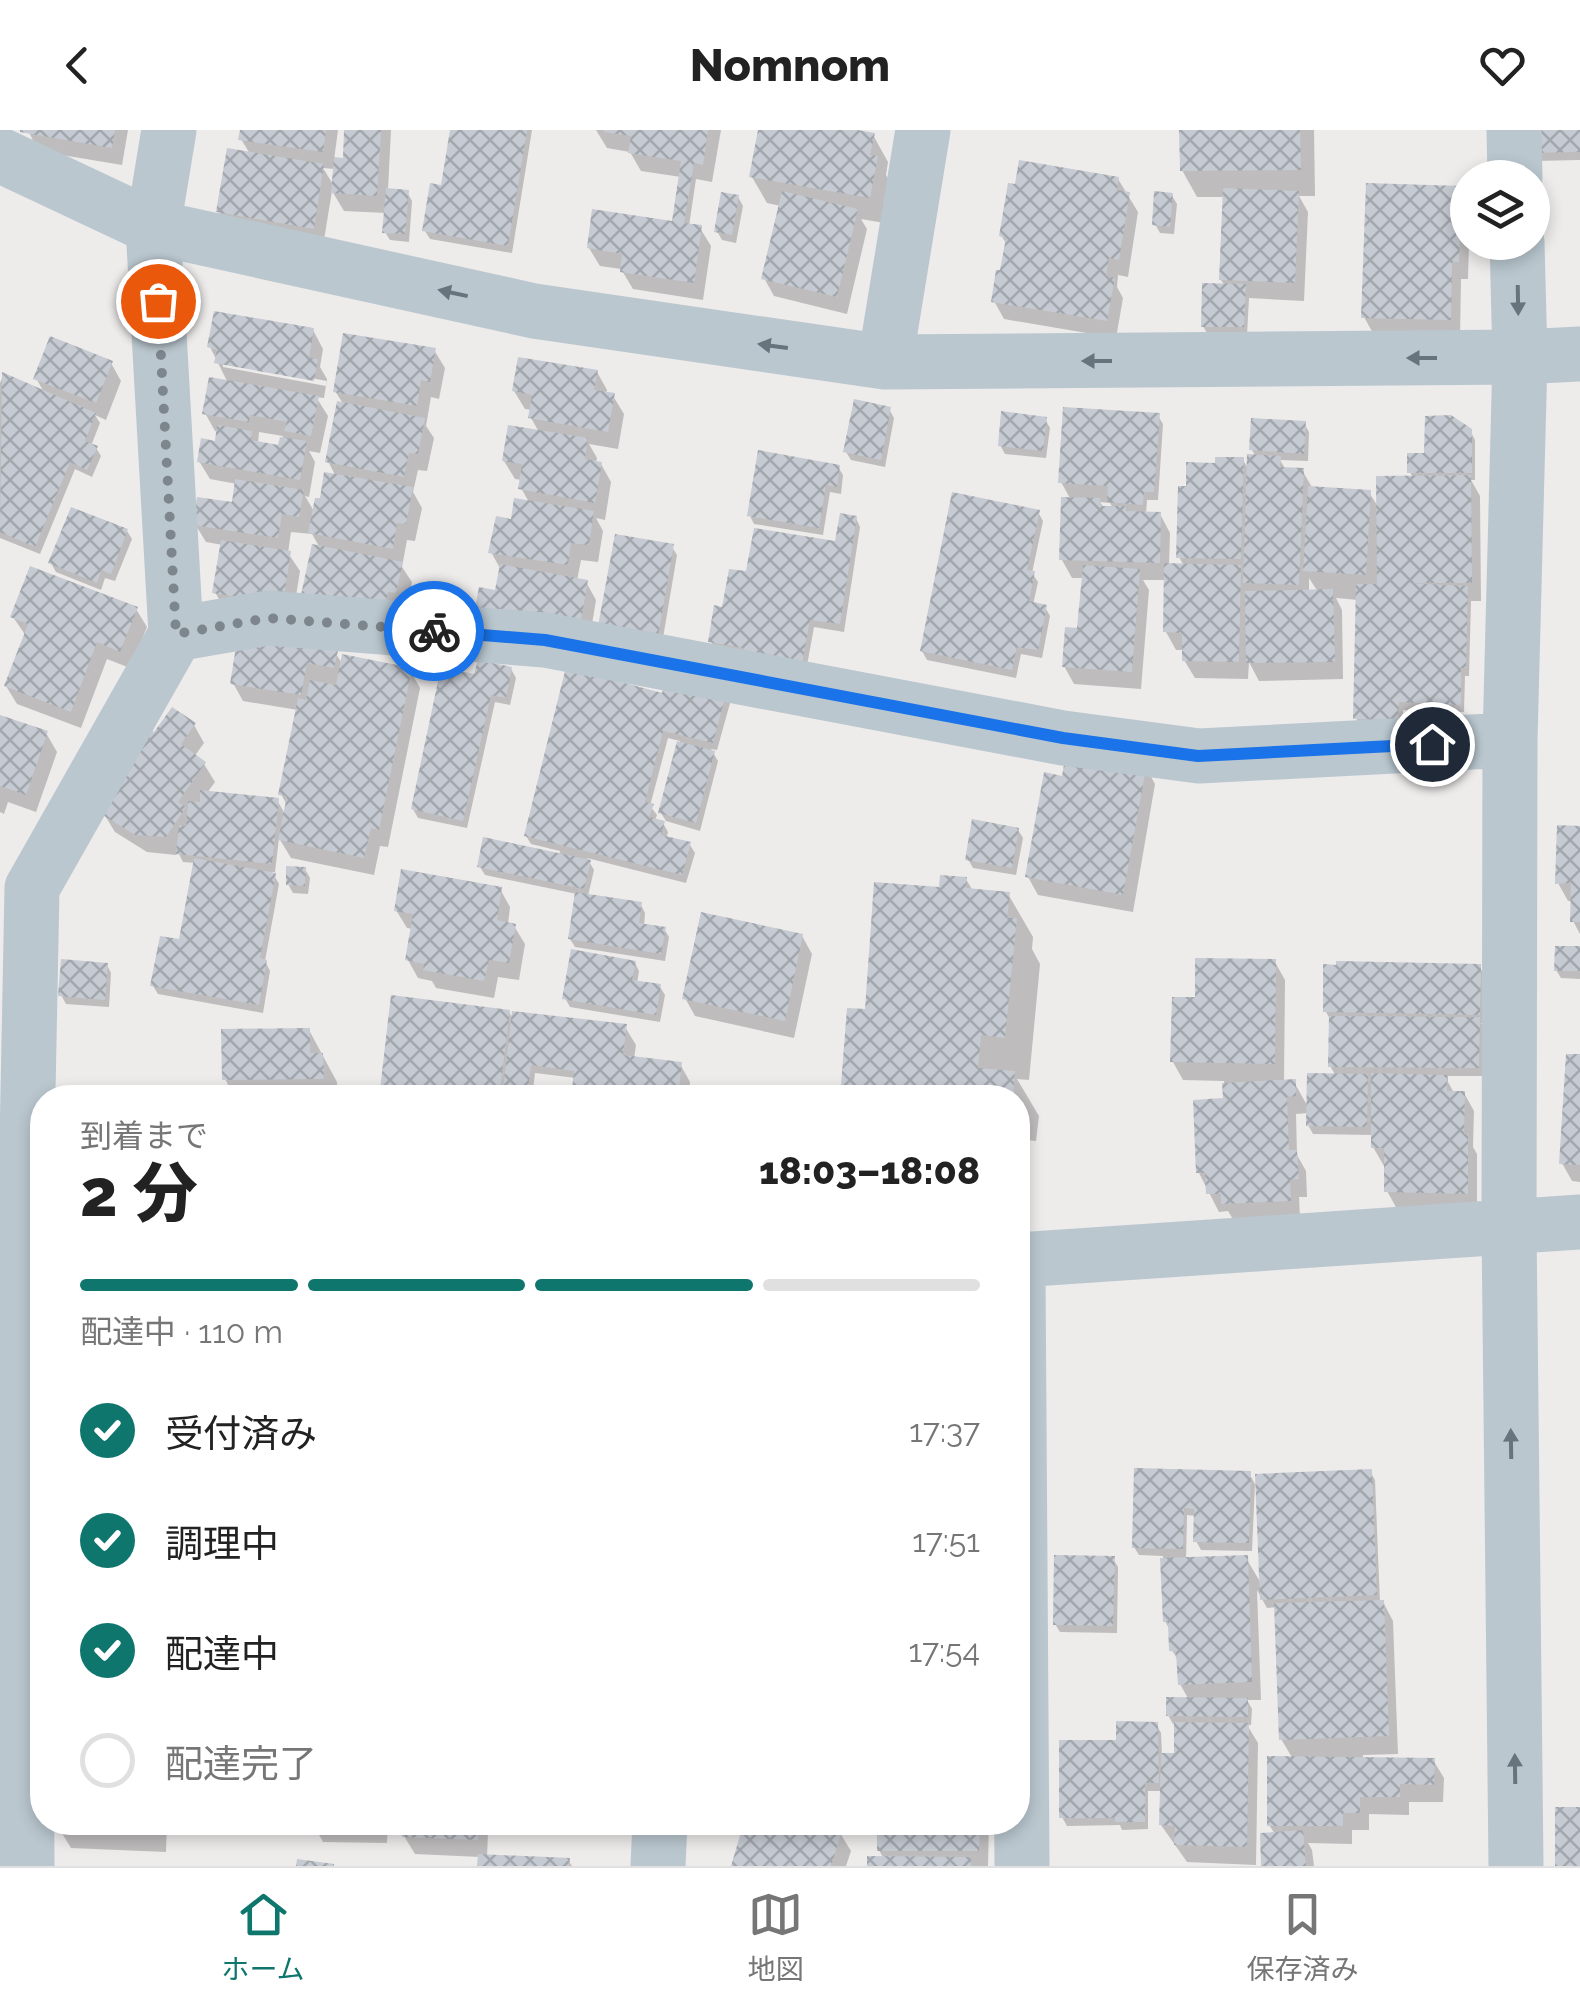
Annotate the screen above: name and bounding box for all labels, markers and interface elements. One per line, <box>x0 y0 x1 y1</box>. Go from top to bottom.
icon: back <box>50 38 105 93</box>
icon: heart <box>1475 38 1530 93</box>
text: Nomnom <box>690 39 890 92</box>
map controls <box>1450 160 1550 260</box>
button: layers <box>1450 160 1550 260</box>
pin <box>116 259 201 344</box>
icon: bag <box>131 274 186 329</box>
one-way arrow <box>1511 284 1527 316</box>
one-way arrow <box>437 285 468 300</box>
one-way arrow <box>757 337 789 353</box>
one-way arrow <box>1406 350 1438 366</box>
one-way arrow <box>1081 353 1113 369</box>
courier <box>384 581 484 681</box>
icon: bike <box>407 604 462 659</box>
pin <box>1390 702 1475 787</box>
icon: home <box>1405 717 1460 772</box>
text: 到着まで <box>80 1117 208 1154</box>
text: 18:03–18:08 <box>759 1148 980 1193</box>
text: 2 分 <box>80 1155 198 1231</box>
text: 配達中 · 110 m <box>80 1313 283 1350</box>
icon: check <box>80 1403 135 1458</box>
text: 受付済み <box>165 1411 317 1456</box>
text: 17:37 <box>909 1412 980 1449</box>
one-way arrow <box>1503 1427 1519 1459</box>
icon: check <box>80 1513 135 1568</box>
text: 調理中 <box>165 1521 279 1566</box>
text: 17:51 <box>912 1522 980 1559</box>
icon: check <box>80 1623 135 1678</box>
text: 配達中 <box>165 1631 279 1676</box>
text: 17:54 <box>908 1632 980 1669</box>
text: 配達完了 <box>165 1741 317 1786</box>
one-way arrow <box>1507 1752 1523 1784</box>
tab: ホーム <box>221 1887 305 1987</box>
tab: 地図 <box>748 1887 804 1987</box>
tab: 保存済み <box>1246 1887 1359 1987</box>

